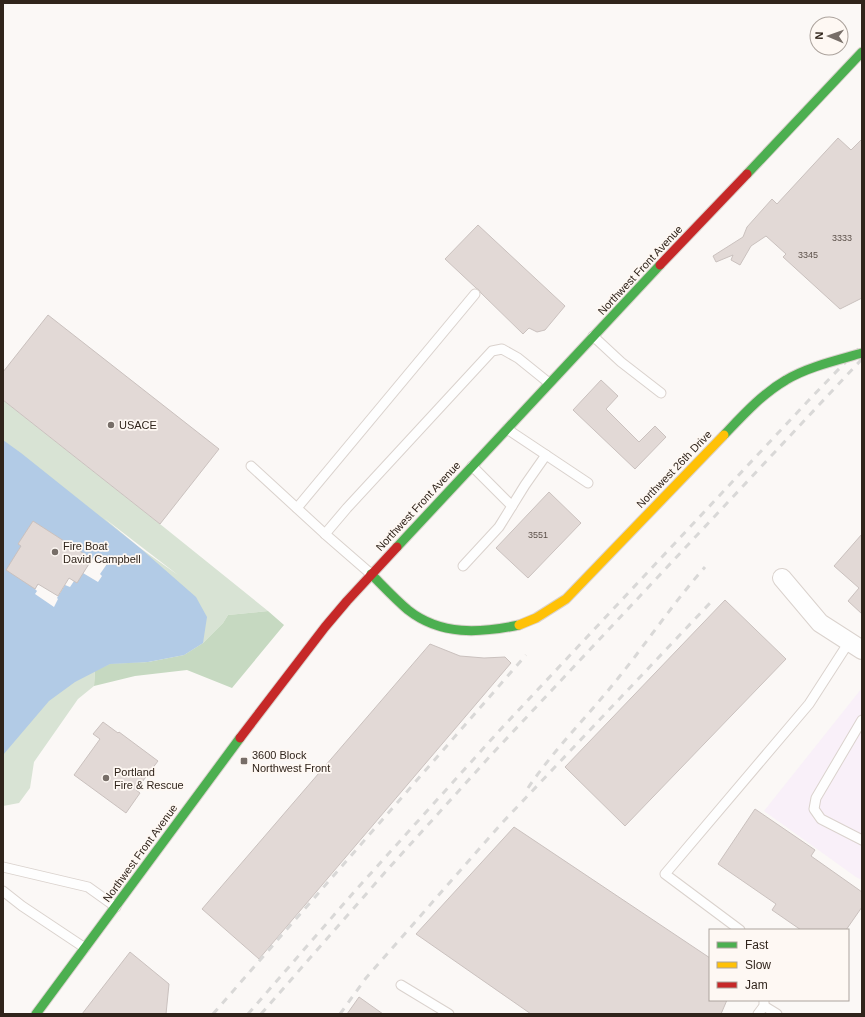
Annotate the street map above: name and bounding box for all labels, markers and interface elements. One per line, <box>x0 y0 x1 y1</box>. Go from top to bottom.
north arrow <box>809 16 849 56</box>
text: N <box>813 31 825 40</box>
street label: Northwest Front Avenue <box>595 223 685 317</box>
house number: 3333 <box>832 233 852 243</box>
house number: 3345 <box>798 250 818 260</box>
place label: USACE <box>119 419 157 431</box>
marker: USACE <box>106 420 116 430</box>
street label: Northwest 26th Drive <box>634 428 714 510</box>
street label: Northwest Front Avenue <box>373 459 463 553</box>
house number: 3551 <box>528 530 548 540</box>
place label: Fire Boat David Campbell <box>63 540 141 565</box>
marker: Fire Boat David Campbell <box>50 547 60 557</box>
place label: 3600 Block Northwest Front <box>252 749 330 774</box>
marker: 3600 Block Northwest Front <box>239 756 249 766</box>
place label: Portland Fire & Rescue <box>114 766 184 791</box>
marker: Portland Fire & Rescue <box>101 773 111 783</box>
street label: Northwest Front Avenue <box>101 802 179 904</box>
legend <box>709 929 849 1001</box>
text: Fast <box>745 938 769 952</box>
text: Slow <box>745 958 771 972</box>
text: Jam <box>745 978 768 992</box>

